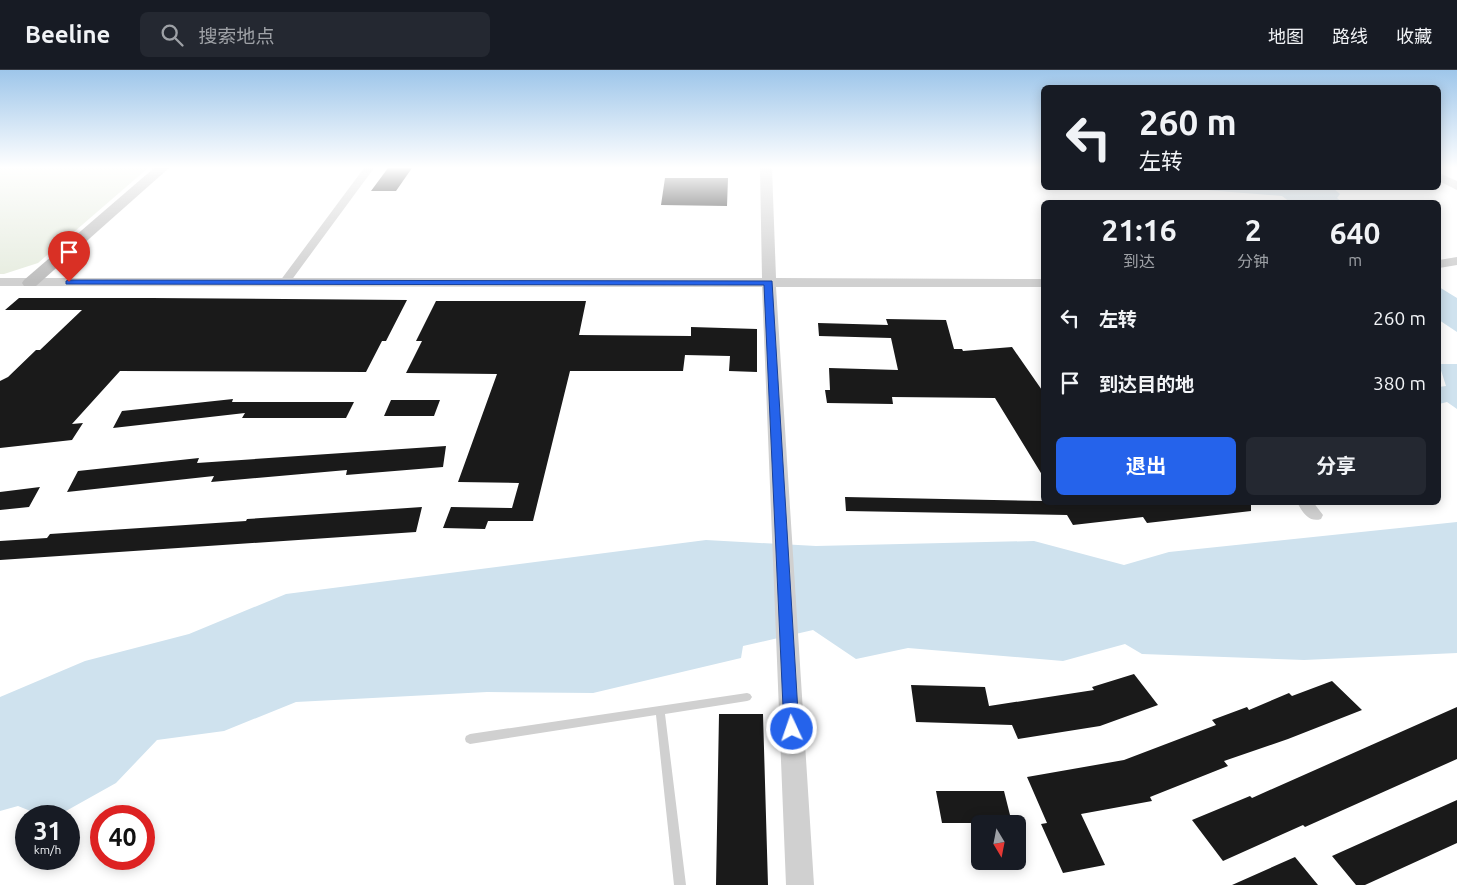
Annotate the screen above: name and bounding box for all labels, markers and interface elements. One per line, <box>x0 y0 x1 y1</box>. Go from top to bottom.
search box <box>140 12 490 57</box>
text: Beeline <box>25 21 110 48</box>
icon: search <box>158 21 186 49</box>
text: 搜索地点 <box>198 25 274 47</box>
text: 地图 <box>1268 26 1304 46</box>
text: 路线 <box>1332 26 1368 46</box>
text: 收藏 <box>1396 26 1432 46</box>
text: 260 m <box>1139 102 1237 142</box>
icon: left <box>1056 105 1121 170</box>
text: 左转 <box>1139 148 1183 173</box>
text: 21:16 <box>1102 213 1177 247</box>
text: 2 <box>1245 213 1262 247</box>
text: 640 <box>1330 216 1380 250</box>
pin <box>48 231 90 282</box>
icon: arrive <box>55 238 83 266</box>
text: m <box>1348 251 1362 269</box>
text: 到达 <box>1123 252 1155 270</box>
text: 分钟 <box>1237 252 1269 270</box>
icon: left <box>1056 304 1084 332</box>
text: 260 m <box>1373 307 1426 329</box>
text: 左转 <box>1099 308 1137 330</box>
icon: arrive <box>1056 369 1084 397</box>
text: 380 m <box>1373 372 1426 394</box>
text: 到达目的地 <box>1099 373 1194 395</box>
button: 退出 <box>1056 437 1236 495</box>
button: 分享 <box>1246 437 1426 495</box>
position arrow <box>765 702 817 754</box>
speed limit sign: 40 <box>90 805 155 870</box>
north arrow <box>971 815 1026 870</box>
map controls <box>971 815 1026 870</box>
text: 31 <box>33 817 62 845</box>
text: km/h <box>34 843 61 856</box>

